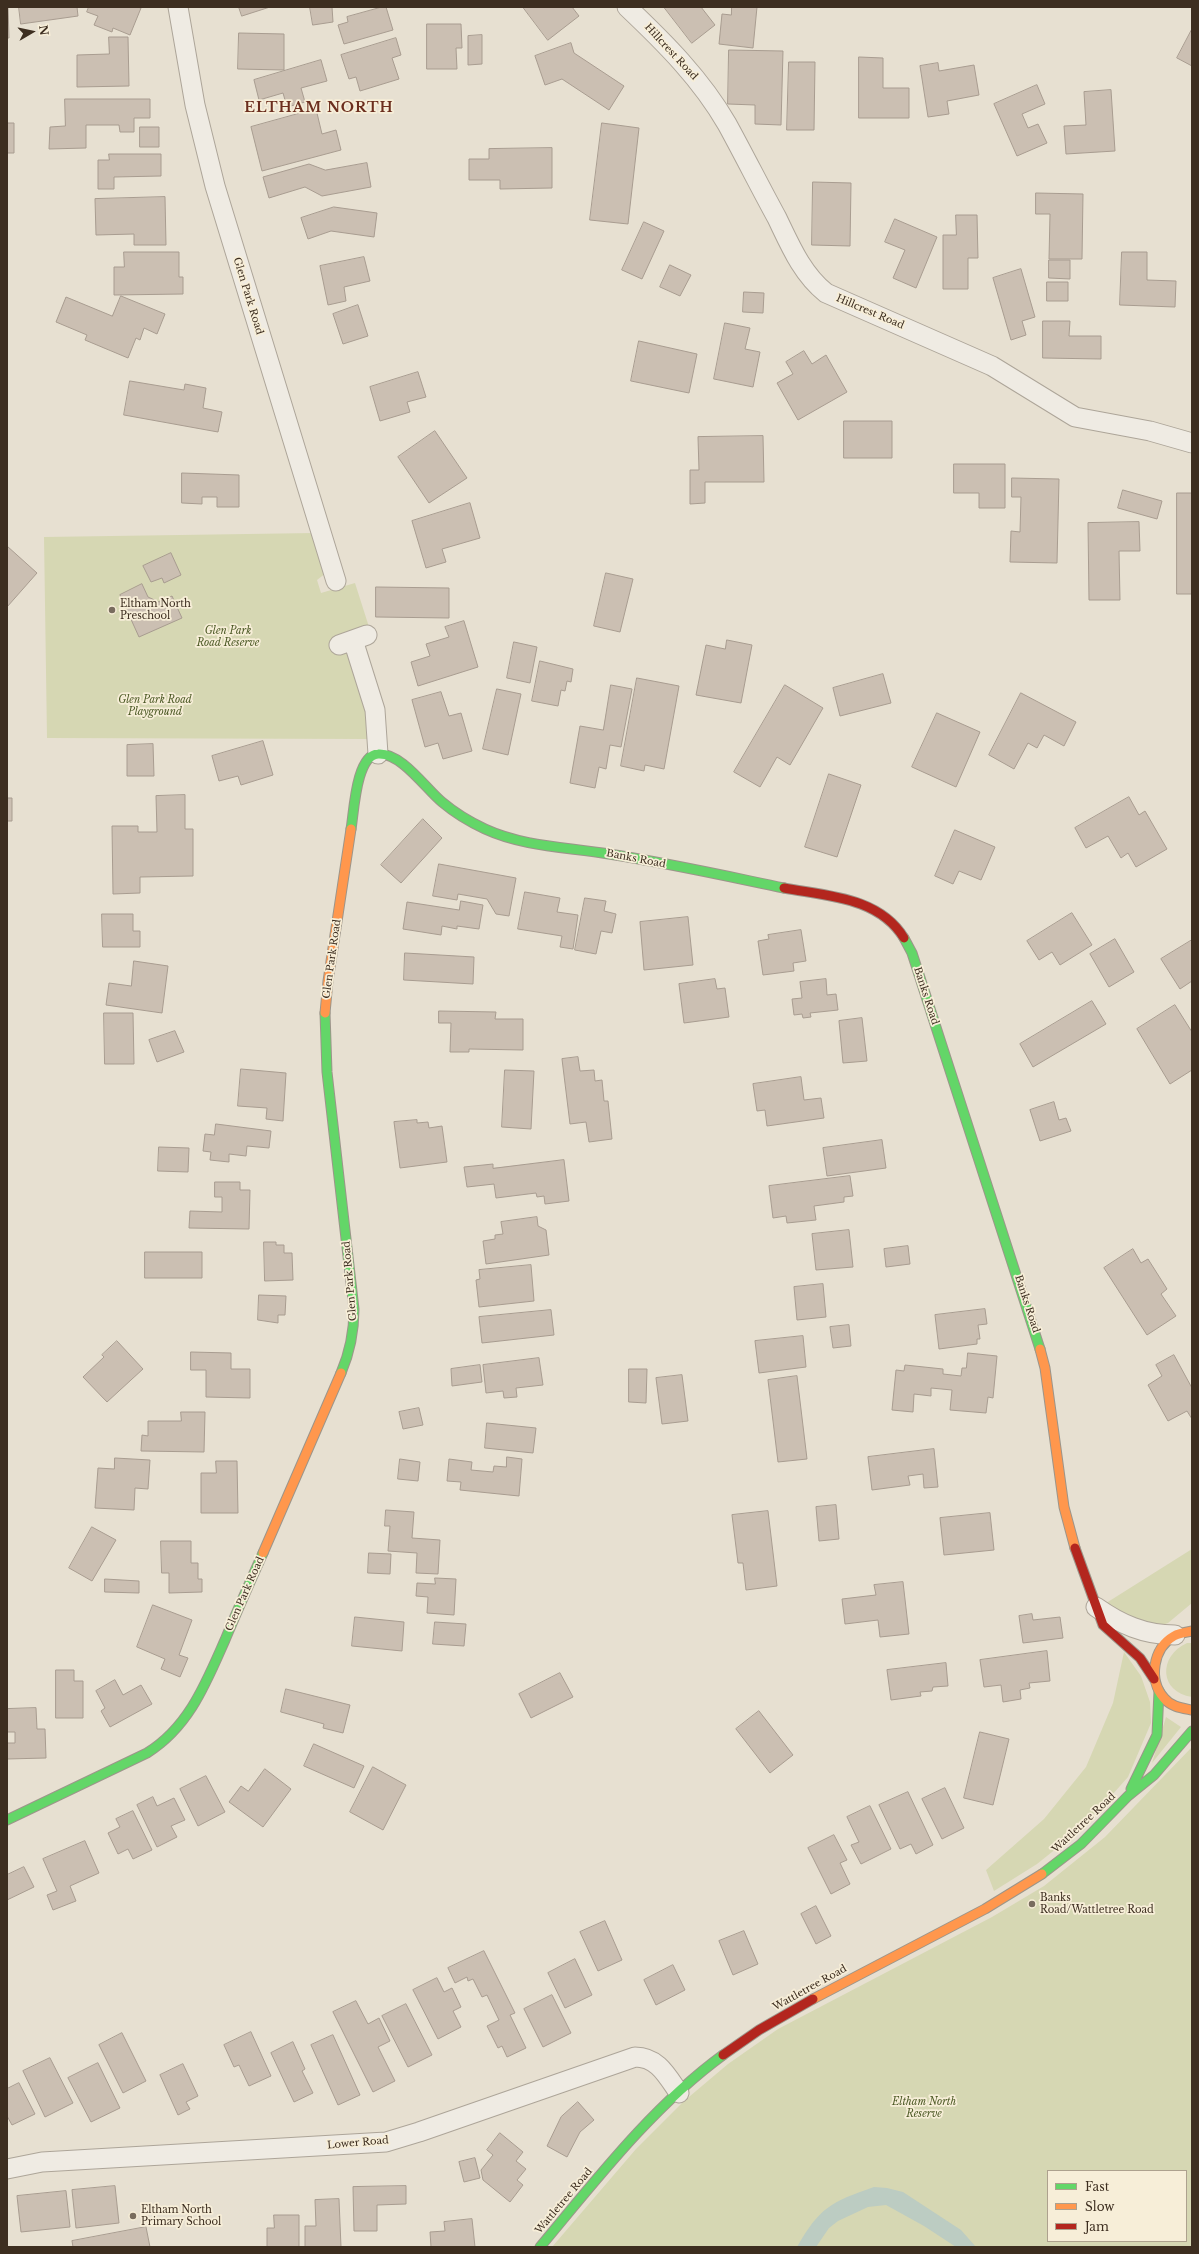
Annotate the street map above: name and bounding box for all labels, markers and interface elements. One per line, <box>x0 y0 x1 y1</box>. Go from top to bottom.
north arrow <box>12 12 52 52</box>
street label: Hillcrest Road <box>642 21 700 83</box>
text: N <box>36 24 52 36</box>
district label: ELTHAM NORTH <box>244 100 394 116</box>
street label: Glen Park Road <box>231 256 265 336</box>
street label: Hillcrest Road <box>834 292 906 332</box>
place label: Eltham North Preschool <box>120 598 191 622</box>
marker: Eltham North Preschool <box>107 605 117 615</box>
park label: Glen Park Road Reserve <box>197 625 259 648</box>
park label: Glen Park Road Playground <box>118 694 192 718</box>
street label: Banks Road <box>605 847 667 871</box>
street label: Glen Park Road <box>320 918 344 1000</box>
street label: Banks Road <box>911 965 941 1027</box>
street label: Glen Park Road <box>341 1241 359 1321</box>
street label: Banks Road <box>1012 1273 1042 1335</box>
street label: Glen Park Road <box>223 1555 267 1633</box>
street label: Wattletree Road <box>1050 1791 1118 1855</box>
place label: Banks Road/Wattletree Road <box>1040 1892 1154 1916</box>
marker: Banks Road/Wattletree Road <box>1027 1899 1037 1909</box>
street label: Wattletree Road <box>771 1963 849 2013</box>
park label: Eltham North Reserve <box>892 2096 956 2120</box>
street label: Lower Road <box>327 2134 389 2152</box>
street label: Wattletree Road <box>533 2166 595 2236</box>
legend <box>1047 2170 1187 2242</box>
text: Fast <box>1085 2179 1109 2194</box>
text: Slow <box>1085 2199 1114 2214</box>
place label: Eltham North Primary School <box>141 2204 221 2228</box>
marker: Eltham North Primary School <box>128 2211 138 2221</box>
text: Jam <box>1085 2219 1109 2234</box>

